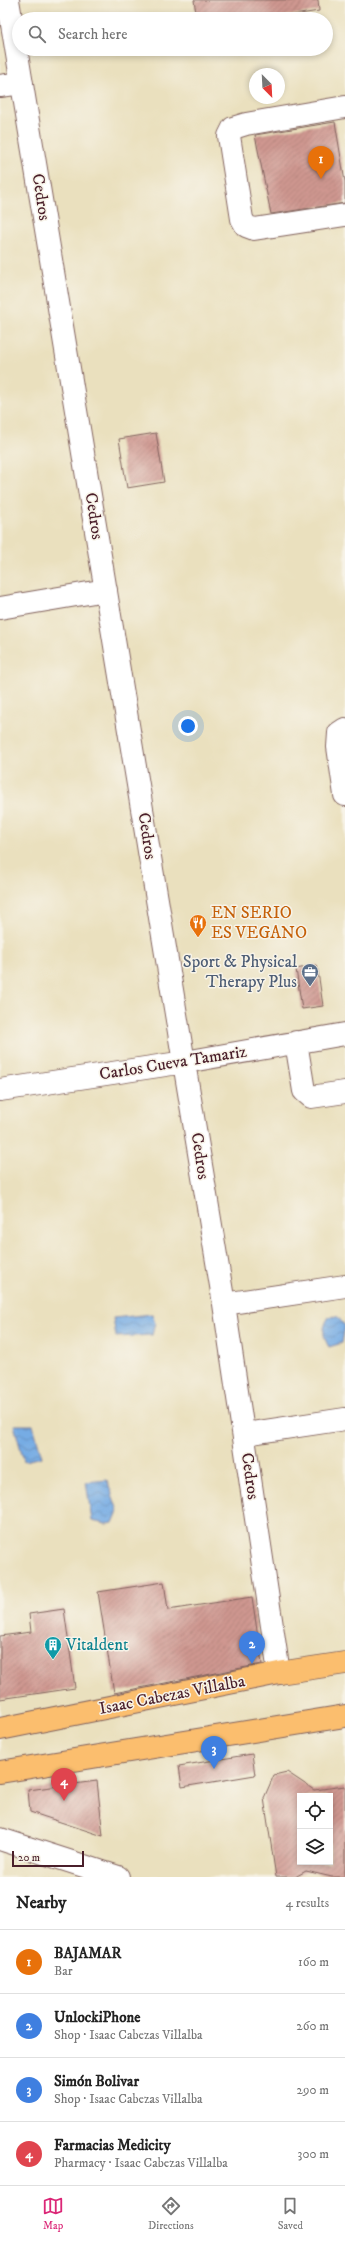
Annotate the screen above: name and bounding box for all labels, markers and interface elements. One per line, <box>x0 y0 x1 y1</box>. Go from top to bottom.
search box <box>12 12 333 56</box>
icon: search <box>26 23 48 45</box>
text: Search here <box>58 25 127 44</box>
north arrow <box>249 68 285 104</box>
pin: 1 <box>308 146 334 179</box>
street label: Cedros <box>26 172 56 222</box>
street label: Cedros <box>79 491 109 541</box>
your location <box>178 716 198 736</box>
street label: Cedros <box>132 811 162 861</box>
place label: EN SERIO ES VEGANO <box>211 902 307 944</box>
restaurant icon: EN SERIO ES VEGANO <box>188 913 208 938</box>
place label: Sport & Physical Therapy Plus <box>183 951 297 993</box>
office icon: Sport & Physical Therapy Plus <box>300 962 320 987</box>
street label: Carlos Cueva Tamariz <box>98 1040 249 1086</box>
street label: Cedros <box>185 1131 215 1181</box>
street label: Cedros <box>236 1451 264 1501</box>
pin: 2 <box>239 1631 265 1664</box>
place label: Vitaldent <box>65 1634 129 1656</box>
building icon: Vitaldent <box>43 1635 63 1660</box>
street label: Isaac Cabezas Villalba <box>97 1670 248 1720</box>
pin: 3 <box>201 1736 227 1769</box>
pin: 4 <box>51 1768 77 1801</box>
map controls <box>297 1793 333 1865</box>
button: locate <box>297 1793 333 1829</box>
button: layers <box>297 1829 333 1865</box>
scale bar <box>12 1849 84 1868</box>
text: 20 m <box>18 1851 40 1865</box>
text: Nearby <box>16 1892 66 1914</box>
text: 4 results <box>286 1895 329 1911</box>
text: BAJAMAR <box>54 1944 121 1963</box>
text: 1 <box>27 1954 31 1970</box>
text: 160 m <box>298 1954 329 1970</box>
text: Bar <box>54 1963 73 1979</box>
text: UnlockiPhone <box>54 2008 140 2027</box>
text: 2 <box>26 2018 32 2034</box>
text: 260 m <box>296 2018 329 2034</box>
text: Shop · Isaac Cabezas Villalba <box>54 2027 203 2043</box>
text: Simón Bolivar <box>54 2072 139 2091</box>
text: 3 <box>27 2082 31 2098</box>
text: 290 m <box>297 2082 329 2098</box>
text: Shop · Isaac Cabezas Villalba <box>54 2091 203 2107</box>
text: Farmacias Medicity <box>54 2136 171 2155</box>
text: 4 <box>25 2146 33 2162</box>
text: 300 m <box>298 2146 329 2162</box>
text: Pharmacy · Isaac Cabezas Villalba <box>54 2155 228 2171</box>
tab: Map <box>42 2195 64 2233</box>
tab: Directions <box>148 2195 194 2233</box>
tab: Saved <box>278 2195 303 2233</box>

